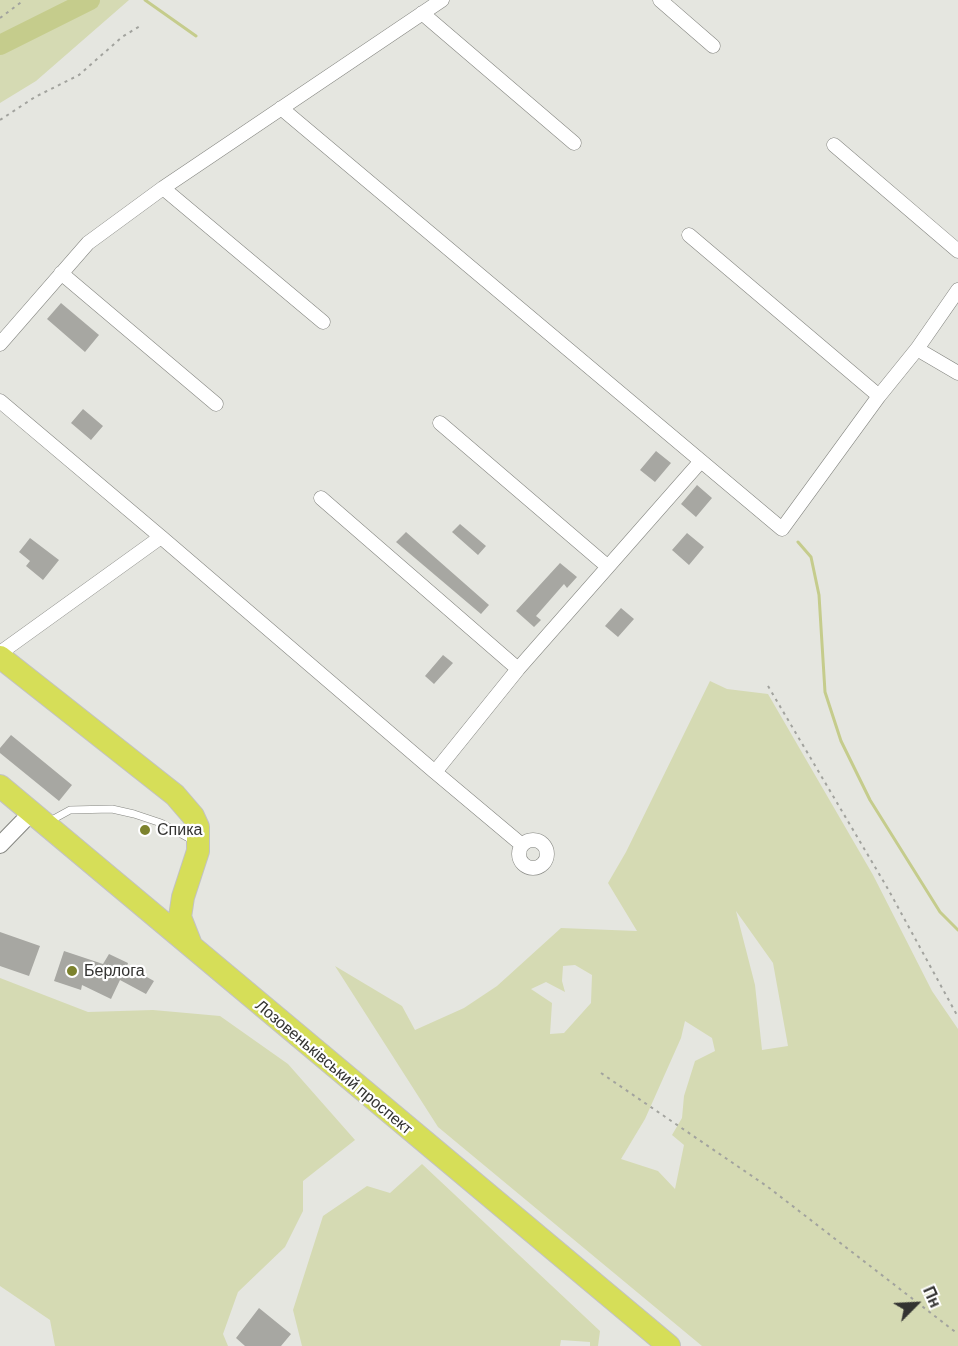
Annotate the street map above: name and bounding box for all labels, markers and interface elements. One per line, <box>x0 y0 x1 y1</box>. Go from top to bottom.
place label: Спика <box>157 820 202 840</box>
marker: Спика <box>138 823 152 837</box>
place label: Берлога <box>84 961 145 981</box>
marker: Берлога <box>65 964 79 978</box>
street label: Лозовеньківський проспект <box>251 996 417 1138</box>
north arrow <box>886 1274 946 1334</box>
text: Пн <box>920 1283 946 1310</box>

